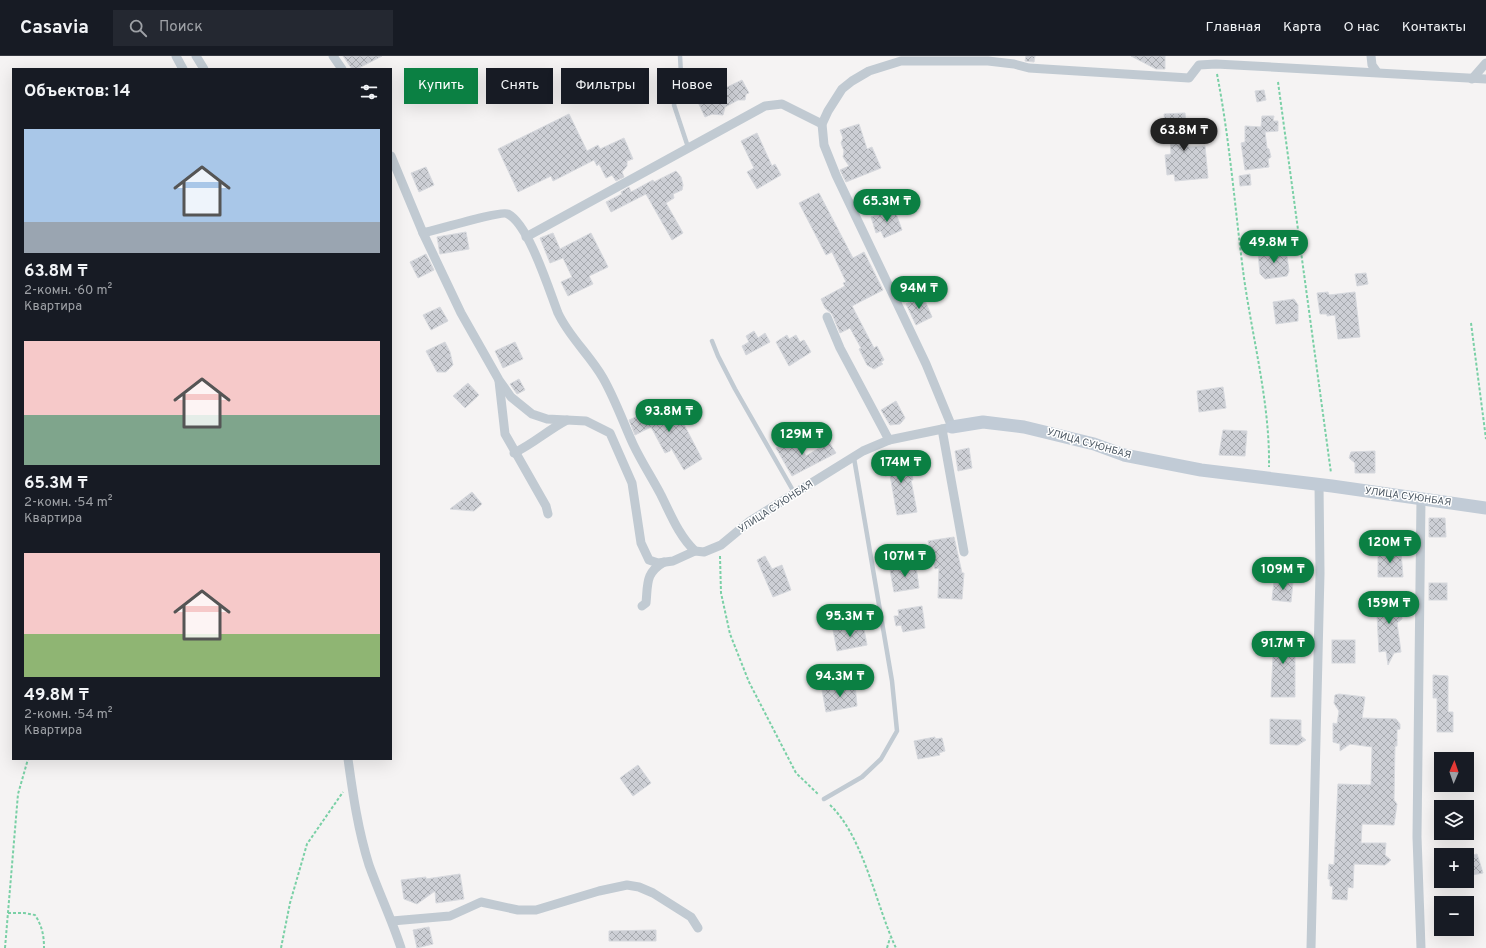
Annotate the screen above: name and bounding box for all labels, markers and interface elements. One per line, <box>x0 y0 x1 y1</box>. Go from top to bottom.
search box <box>113 10 393 46</box>
text: Casavia <box>20 16 89 40</box>
icon: search <box>127 17 149 39</box>
text: Поиск <box>159 18 203 37</box>
text: Главная <box>1206 19 1261 36</box>
text: Карта <box>1283 19 1321 36</box>
text: О нас <box>1343 19 1380 36</box>
text: Контакты <box>1402 19 1466 36</box>
chip: Купить <box>404 68 478 104</box>
chip: Снять <box>486 68 553 104</box>
chip: Фильтры <box>561 68 649 104</box>
chip: Новое <box>657 68 727 104</box>
text: Объектов: 14 <box>24 81 131 103</box>
icon: filters <box>358 81 380 103</box>
pin: 63.8M ₸ <box>1147 118 1221 152</box>
text: 63.8M ₸ <box>1159 123 1209 139</box>
icon: home <box>166 155 238 227</box>
pin: 65.3M ₸ <box>850 189 924 223</box>
text: 65.3M ₸ <box>862 194 912 210</box>
pin: 49.8M ₸ <box>1237 230 1311 264</box>
text: 49.8M ₸ <box>1249 235 1299 251</box>
text: 63.8M ₸ <box>24 261 88 283</box>
pin: 94M ₸ <box>891 276 947 310</box>
text: 94M ₸ <box>900 281 938 297</box>
text: 2-комн. · 60 m² <box>24 283 112 299</box>
text: Квартира <box>24 299 82 315</box>
icon: home <box>166 367 238 439</box>
pin: 93.8M ₸ <box>632 399 706 433</box>
text: 93.8M ₸ <box>644 404 694 420</box>
pin: 129M ₸ <box>769 422 835 456</box>
street label: УЛИЦА СУЮНБАЯ <box>1045 426 1133 462</box>
text: 129M ₸ <box>780 427 824 443</box>
pin: 174M ₸ <box>868 450 934 484</box>
text: 174M ₸ <box>880 455 922 471</box>
text: 65.3M ₸ <box>24 473 88 495</box>
street label: УЛИЦА СУЮНБАЯ <box>736 478 816 536</box>
street label: УЛИЦА СУЮНБАЯ <box>1364 485 1452 509</box>
text: 2-комн. · 54 m² <box>24 495 112 511</box>
text: Квартира <box>24 511 82 527</box>
pin: 120M ₸ <box>1357 530 1423 564</box>
text: 120M ₸ <box>1368 535 1412 551</box>
pin: 107M ₸ <box>872 544 938 578</box>
text: 107M ₸ <box>884 549 926 565</box>
pin: 109M ₸ <box>1250 557 1316 591</box>
text: 109M ₸ <box>1261 562 1305 578</box>
icon: home <box>166 579 238 651</box>
pin: 159M ₸ <box>1356 591 1422 625</box>
text: 159M ₸ <box>1367 596 1411 612</box>
pin: 95.3M ₸ <box>813 604 887 638</box>
text: 95.3M ₸ <box>825 609 875 625</box>
pin: 91.7M ₸ <box>1246 631 1320 665</box>
text: 91.7M ₸ <box>1261 636 1305 652</box>
pin: 94.3M ₸ <box>803 664 877 698</box>
text: 94.3M ₸ <box>815 669 865 685</box>
text: 49.8M ₸ <box>24 685 89 707</box>
text: 2-комн. · 54 m² <box>24 707 112 723</box>
text: Квартира <box>24 723 82 739</box>
north arrow <box>1434 752 1474 792</box>
map controls <box>1434 752 1474 936</box>
button: layers <box>1434 800 1474 840</box>
button: + <box>1434 848 1474 888</box>
button: − <box>1434 896 1474 936</box>

